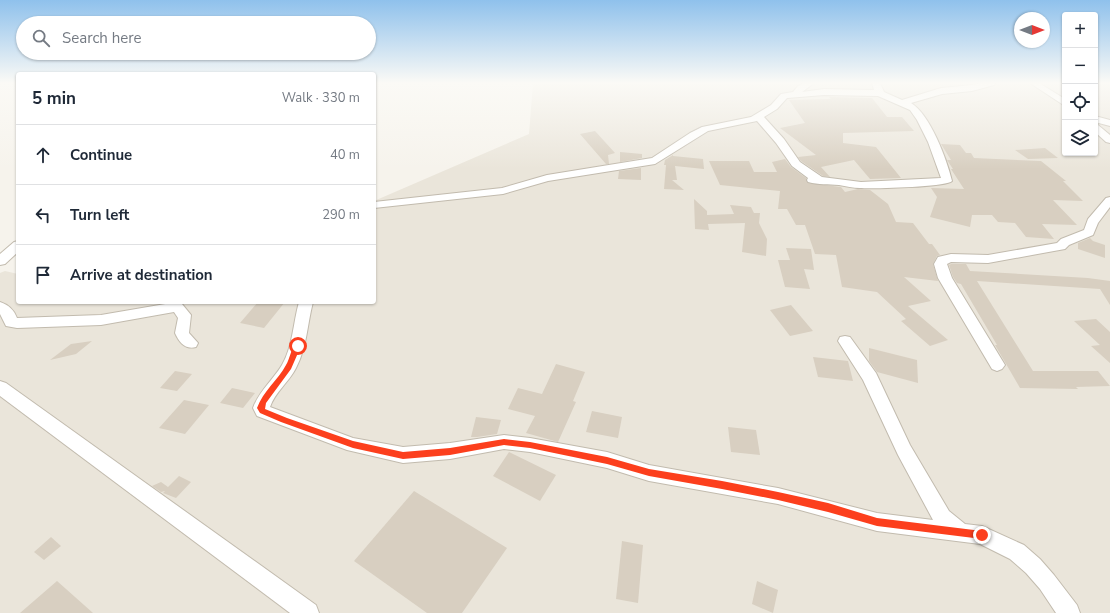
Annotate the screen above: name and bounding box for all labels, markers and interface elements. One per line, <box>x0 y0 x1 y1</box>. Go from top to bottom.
north arrow <box>1014 12 1050 48</box>
map controls <box>1062 12 1098 156</box>
button: + <box>1062 12 1098 48</box>
search box <box>16 16 376 60</box>
icon: search <box>30 27 52 49</box>
text: Search here <box>62 28 142 48</box>
button: − <box>1062 48 1098 84</box>
button: locate <box>1062 84 1098 120</box>
text: 5 min <box>32 87 76 110</box>
text: Walk · 330 m <box>282 89 360 107</box>
button: layers <box>1062 120 1098 156</box>
icon: ahead <box>32 144 54 166</box>
text: Continue <box>70 145 132 165</box>
text: 40 m <box>330 146 360 164</box>
icon: left <box>32 204 54 226</box>
text: Turn left <box>70 205 129 225</box>
text: 290 m <box>322 206 360 224</box>
icon: arrive <box>32 264 54 286</box>
text: Arrive at destination <box>70 265 213 285</box>
route start <box>289 337 307 355</box>
route end <box>973 526 991 544</box>

